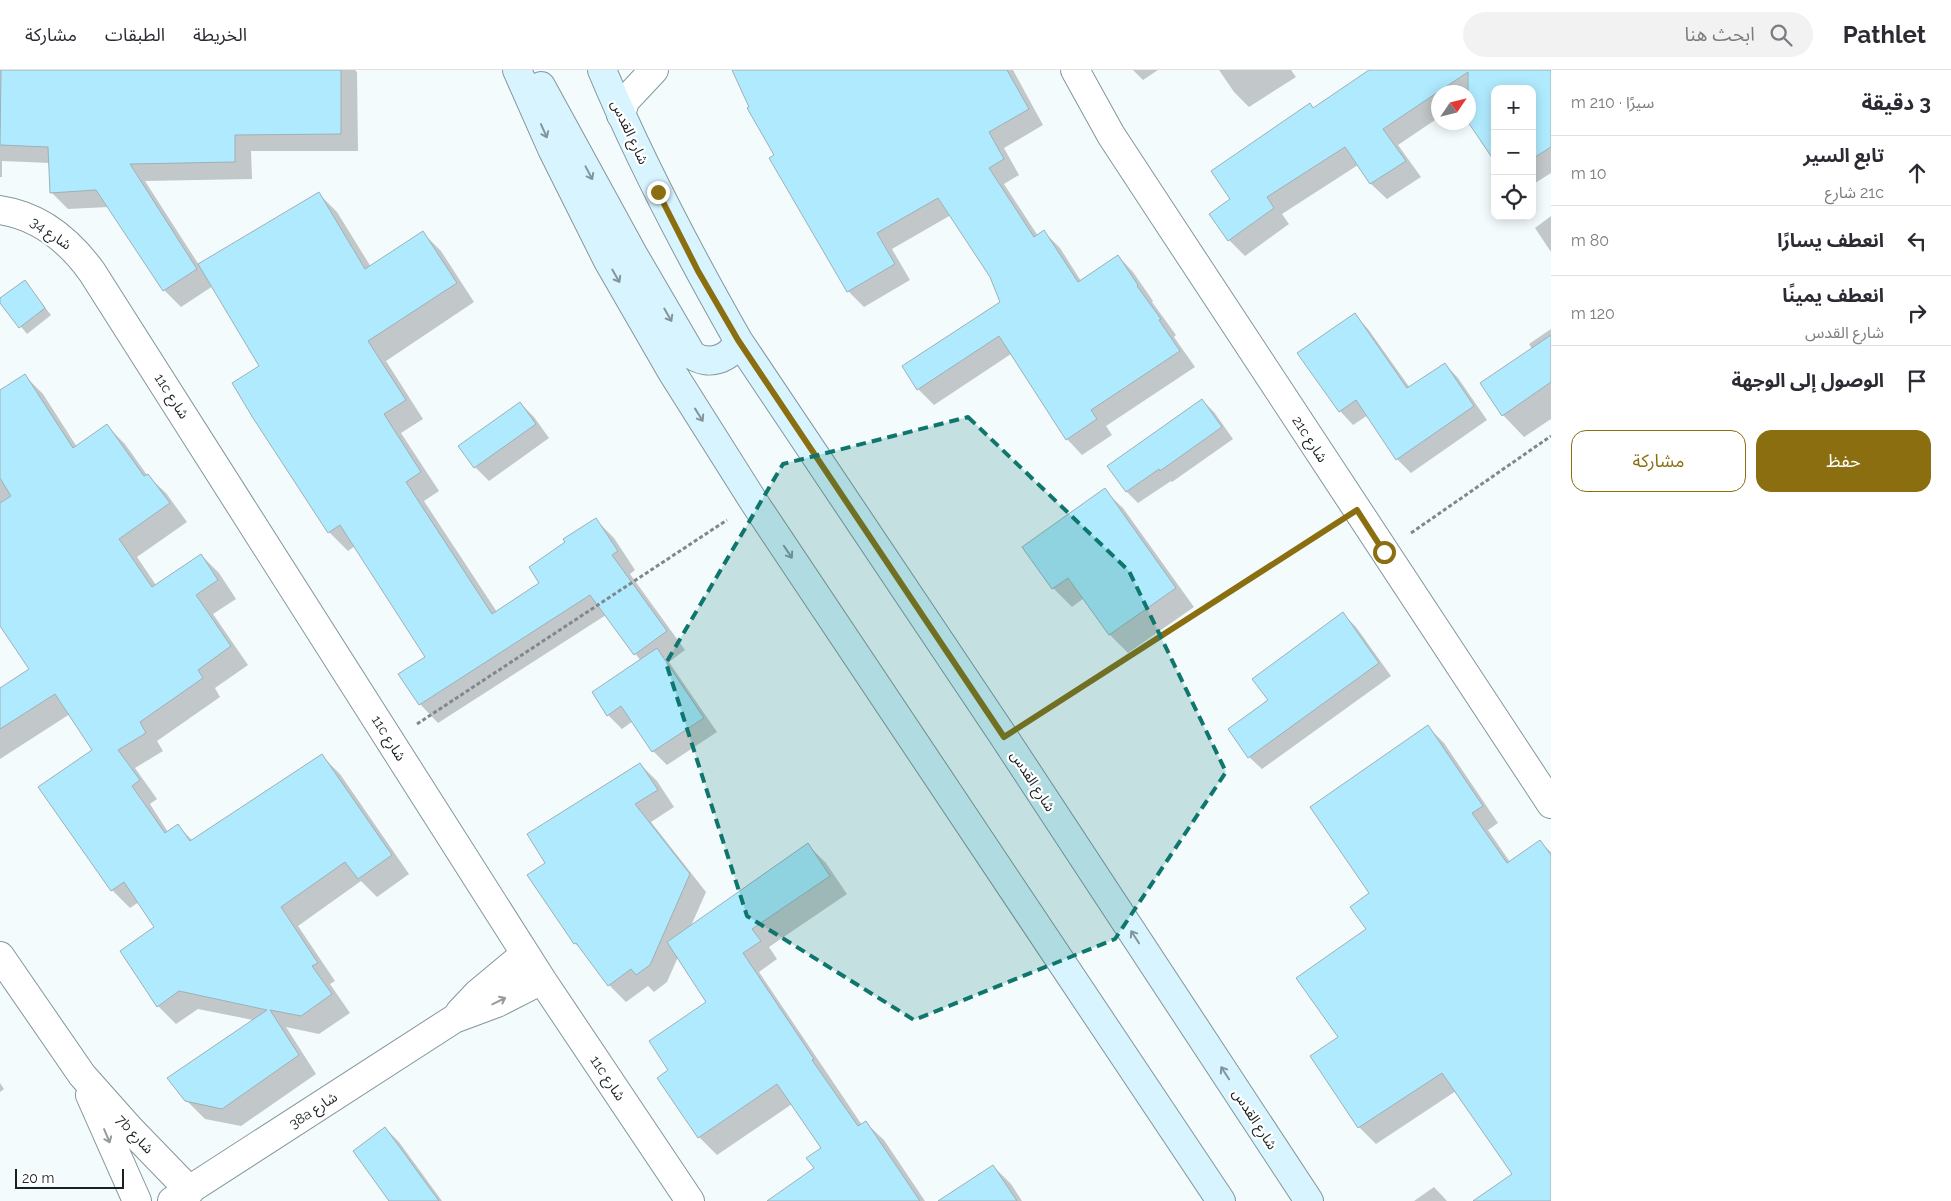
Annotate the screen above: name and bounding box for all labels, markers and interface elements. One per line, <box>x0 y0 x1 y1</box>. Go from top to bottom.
search box <box>1463 12 1813 57</box>
text: Pathlet <box>1843 20 1926 49</box>
icon: search <box>1767 21 1795 49</box>
text: ابحث هنا <box>1684 23 1755 45</box>
text: مشاركة <box>25 24 77 45</box>
text: الطبقات <box>105 24 165 45</box>
text: الخريطة <box>193 24 247 45</box>
north arrow <box>1431 85 1476 130</box>
map controls <box>1491 85 1536 220</box>
button: + <box>1491 85 1536 130</box>
text: 3 دقيقة <box>1861 90 1931 115</box>
text: سيرًا · 210 m <box>1571 93 1654 112</box>
street label: شارع القدس <box>605 97 652 168</box>
one-way arrow <box>539 123 549 138</box>
button: − <box>1491 130 1536 175</box>
text: تابع السير <box>1803 144 1884 166</box>
icon: ahead <box>1903 159 1931 187</box>
text: 10 m <box>1571 164 1606 183</box>
one-way arrow <box>584 166 594 181</box>
button: locate <box>1491 175 1536 220</box>
route end <box>647 181 670 204</box>
text: 21c شارع <box>1825 183 1884 202</box>
street label: شارع 34 <box>26 213 74 255</box>
icon: left <box>1903 227 1931 255</box>
text: انعطف يسارًا <box>1777 229 1884 251</box>
text: 80 m <box>1571 231 1609 250</box>
one-way arrow <box>611 268 621 283</box>
text: انعطف يمينًا <box>1782 284 1884 306</box>
icon: right <box>1903 299 1931 327</box>
text: 120 m <box>1571 304 1615 323</box>
one-way arrow <box>664 308 674 322</box>
text: شارع القدس <box>1805 323 1884 342</box>
icon: arrive <box>1903 367 1931 395</box>
text: الوصول إلى الوجهة <box>1731 369 1884 391</box>
street label: 11c شارع <box>149 370 192 423</box>
one-way arrow <box>695 408 705 422</box>
street label: 21c شارع <box>1287 413 1331 467</box>
button: مشاركة <box>1571 430 1746 492</box>
button: حفظ <box>1756 430 1931 492</box>
route start <box>1373 541 1396 564</box>
one-way arrow <box>783 544 793 558</box>
street label: 11c شارع <box>366 712 409 765</box>
street label: شارع القدس <box>1005 748 1059 816</box>
one-way arrow <box>1130 930 1140 944</box>
one-way arrow <box>491 996 506 1006</box>
street label: 11c شارع <box>585 1053 629 1105</box>
one-way arrow <box>1219 1066 1229 1080</box>
street label: شارع القدس <box>1227 1086 1281 1154</box>
street label: 38a شارع <box>286 1089 342 1134</box>
street label: 7b شارع <box>111 1111 157 1159</box>
one-way arrow <box>103 1128 112 1143</box>
scale bar <box>15 1166 124 1189</box>
text: 20 m <box>22 1170 54 1186</box>

